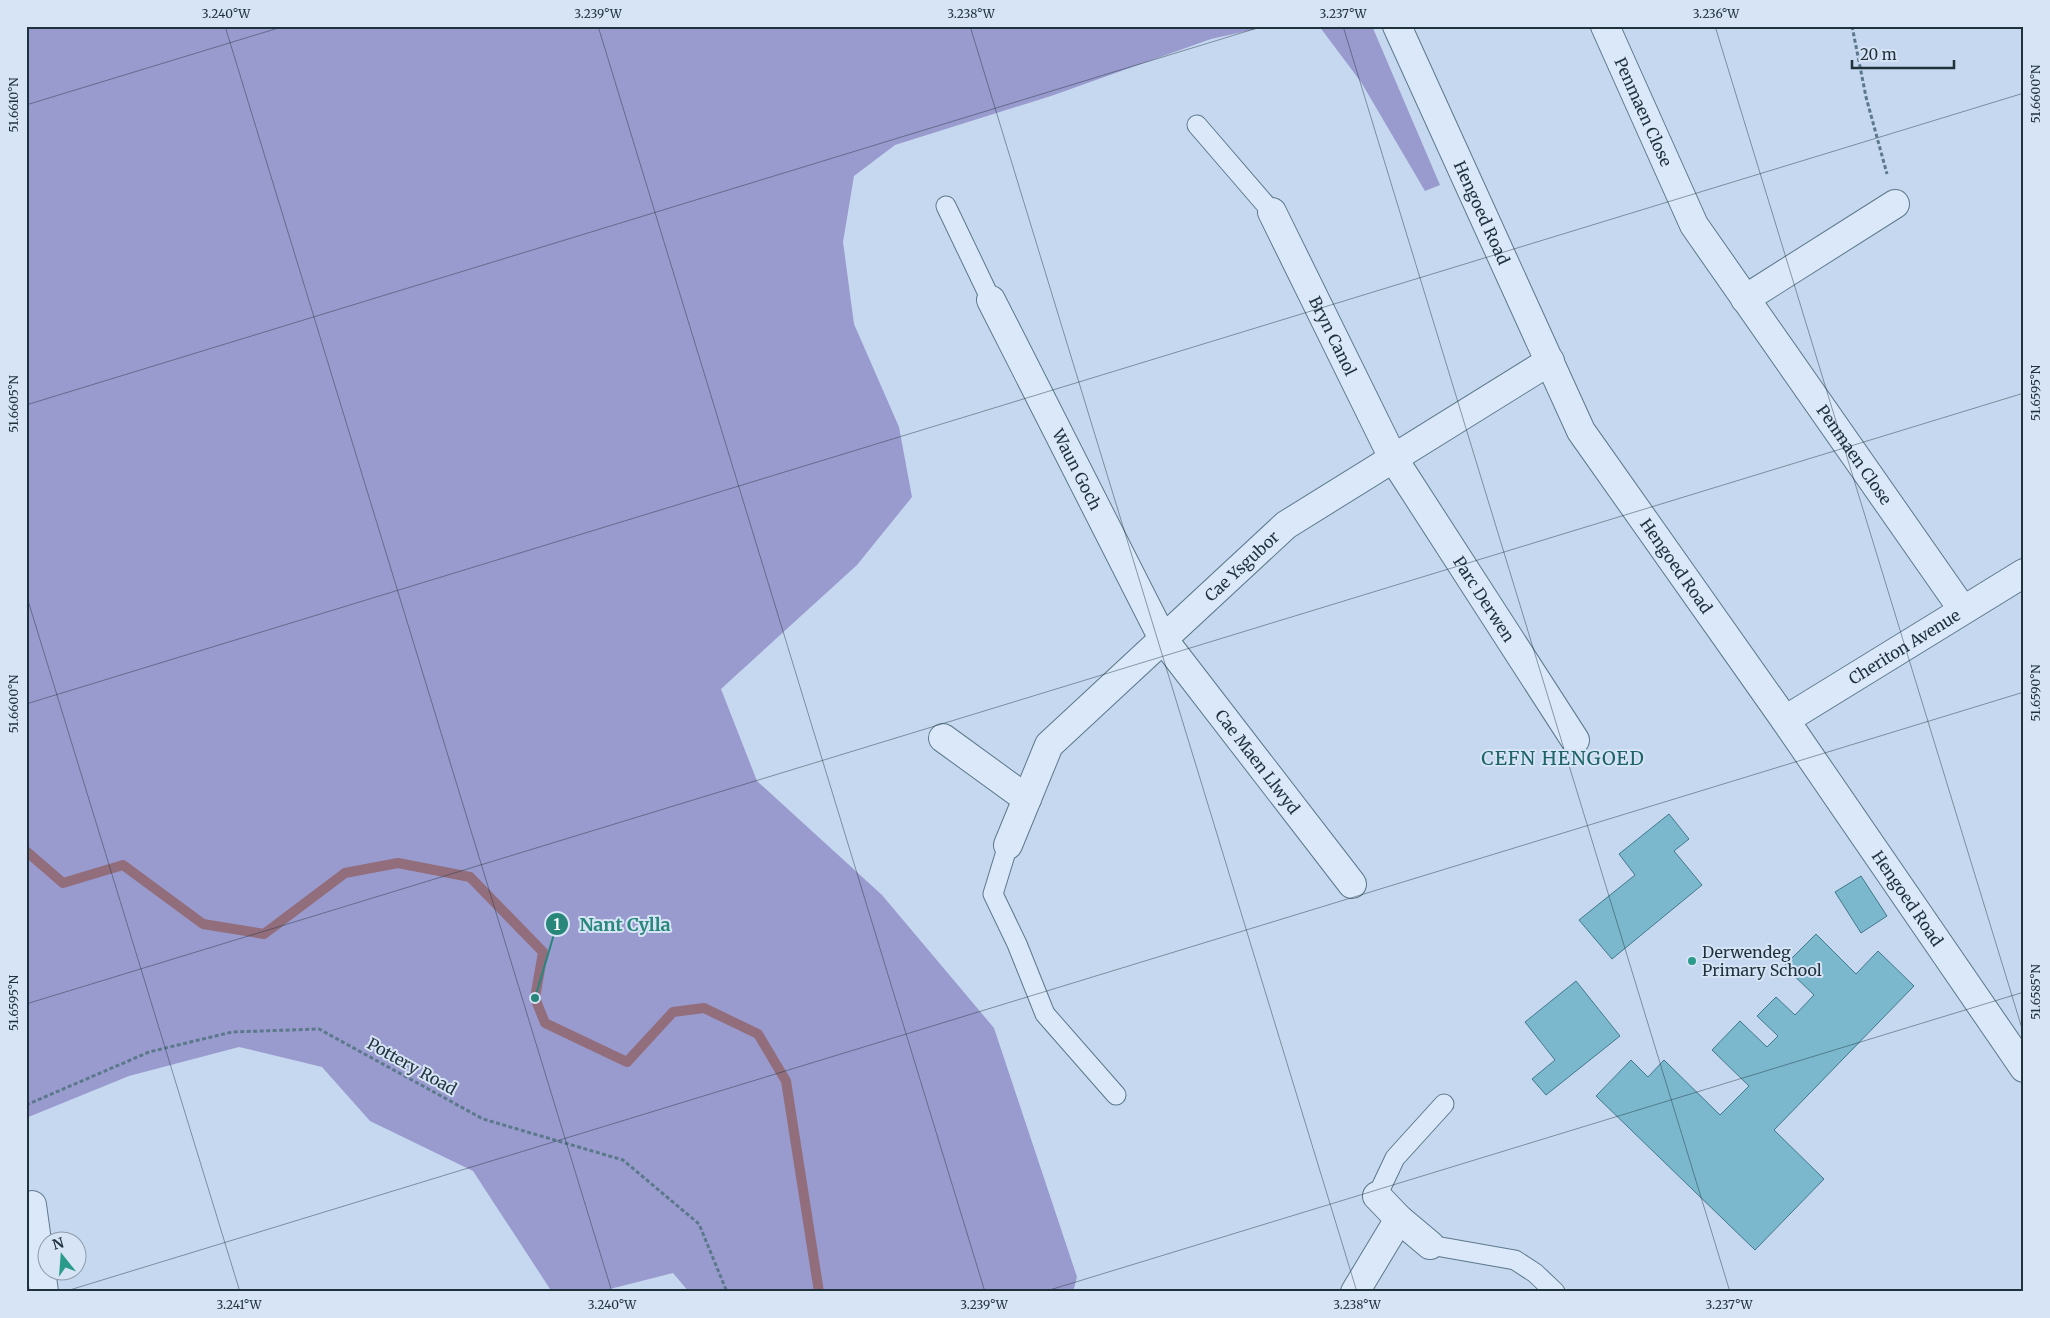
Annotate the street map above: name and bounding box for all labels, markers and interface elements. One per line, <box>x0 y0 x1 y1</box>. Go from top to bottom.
text: 3.240°W <box>202 6 251 21</box>
text: 3.239°W <box>574 6 623 21</box>
text: 3.238°W <box>947 6 996 21</box>
text: 3.237°W <box>1320 6 1368 21</box>
text: 3.236°W <box>1693 6 1740 21</box>
scale bar <box>1852 38 1955 70</box>
text: 20 m <box>1860 45 1897 64</box>
street label: Penmaen Close <box>1610 54 1676 169</box>
text: 51.6600°N <box>2028 64 2043 123</box>
text: 51.6610°N <box>6 77 21 133</box>
street label: Hengoed Road <box>1450 158 1514 268</box>
street label: Bryn Canol <box>1305 293 1361 379</box>
text: 51.6595°N <box>2028 364 2043 421</box>
text: 51.6605°N <box>6 375 21 433</box>
street label: Penmaen Close <box>1813 401 1896 508</box>
street label: Waun Goch <box>1048 425 1106 514</box>
street label: Hengoed Road <box>1636 515 1717 618</box>
street label: Cae Ysgubor <box>1200 527 1283 606</box>
street label: Parc Derwen <box>1449 552 1519 646</box>
street label: Cheriton Avenue <box>1845 605 1964 689</box>
text: 51.6590°N <box>2028 664 2043 722</box>
text: 51.6600°N <box>6 674 21 733</box>
street label: Cae Maen Llwyd <box>1211 705 1304 818</box>
district label: CEFN HENGOED <box>1481 746 1645 770</box>
street label: Hengoed Road <box>1868 847 1948 950</box>
callout: Nant Cylla <box>544 908 680 941</box>
text: Nant Cylla <box>579 913 671 936</box>
text: 1 <box>554 915 561 934</box>
place label: Derwendeg Primary School <box>1702 942 1822 980</box>
marker: Derwendeg Primary School <box>1686 955 1698 967</box>
text: 51.6585°N <box>2028 963 2043 1020</box>
text: 51.6595°N <box>6 974 21 1031</box>
street label: Pottery Road <box>364 1033 461 1099</box>
north arrow <box>38 1230 88 1280</box>
text: N <box>50 1233 66 1254</box>
text: 3.241°W <box>217 1297 262 1312</box>
text: 3.240°W <box>588 1297 637 1312</box>
text: 3.239°W <box>960 1297 1009 1312</box>
text: 3.238°W <box>1333 1297 1382 1312</box>
text: 3.237°W <box>1706 1297 1754 1312</box>

